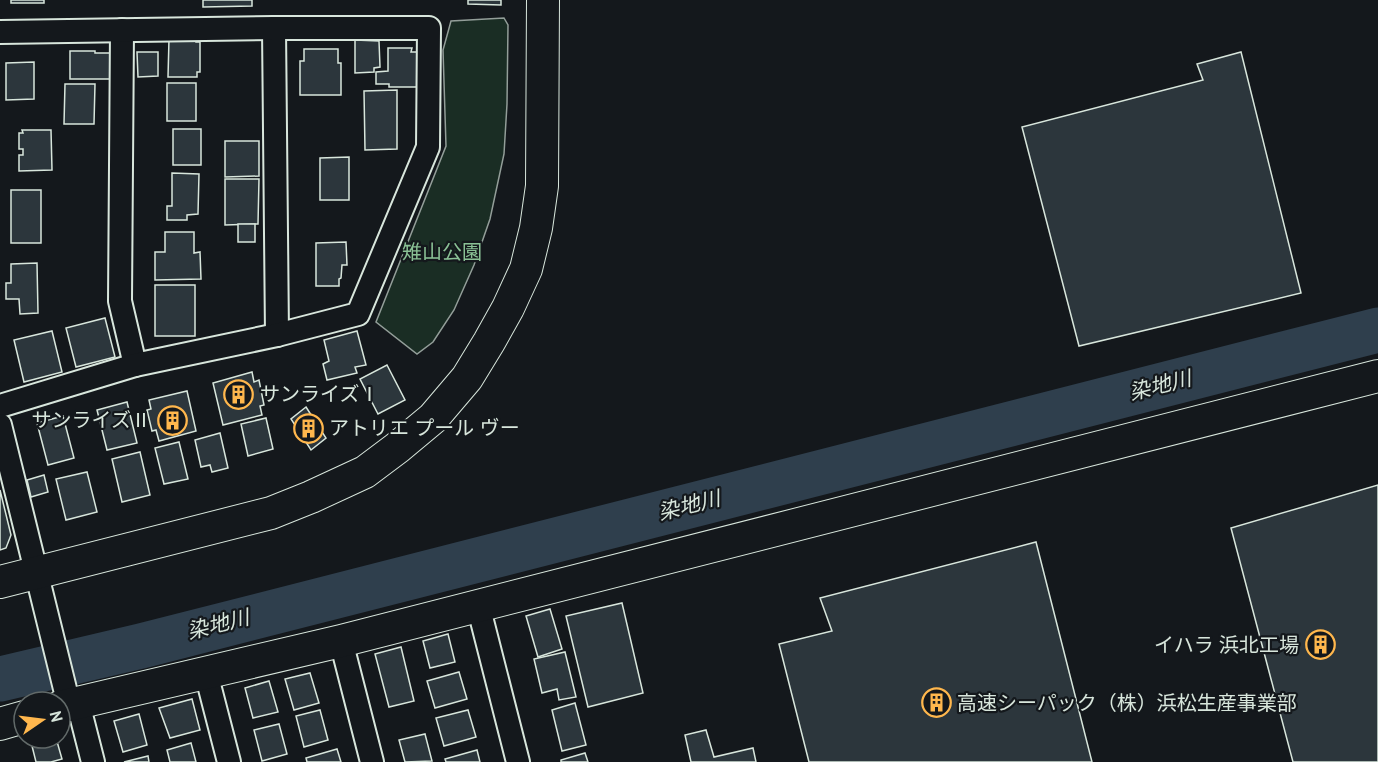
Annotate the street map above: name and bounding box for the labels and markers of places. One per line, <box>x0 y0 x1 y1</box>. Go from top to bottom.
building icon: サンライズⅠ <box>223 378 255 410</box>
place label: サンライズⅠ <box>260 381 379 407</box>
building icon: サンライズⅡ <box>156 404 188 436</box>
place label: サンライズⅡ <box>32 407 151 433</box>
building icon: アトリエ プール ヴー <box>292 412 324 444</box>
place label: アトリエ プール ヴー <box>329 415 520 441</box>
building icon: イハラ 浜北工場 <box>1304 629 1336 661</box>
place label: イハラ 浜北工場 <box>1154 632 1299 658</box>
building icon: 高速シーパック（株）浜松生産事業部 <box>920 687 952 719</box>
place label: 高速シーパック（株）浜松生産事業部 <box>957 690 1297 716</box>

